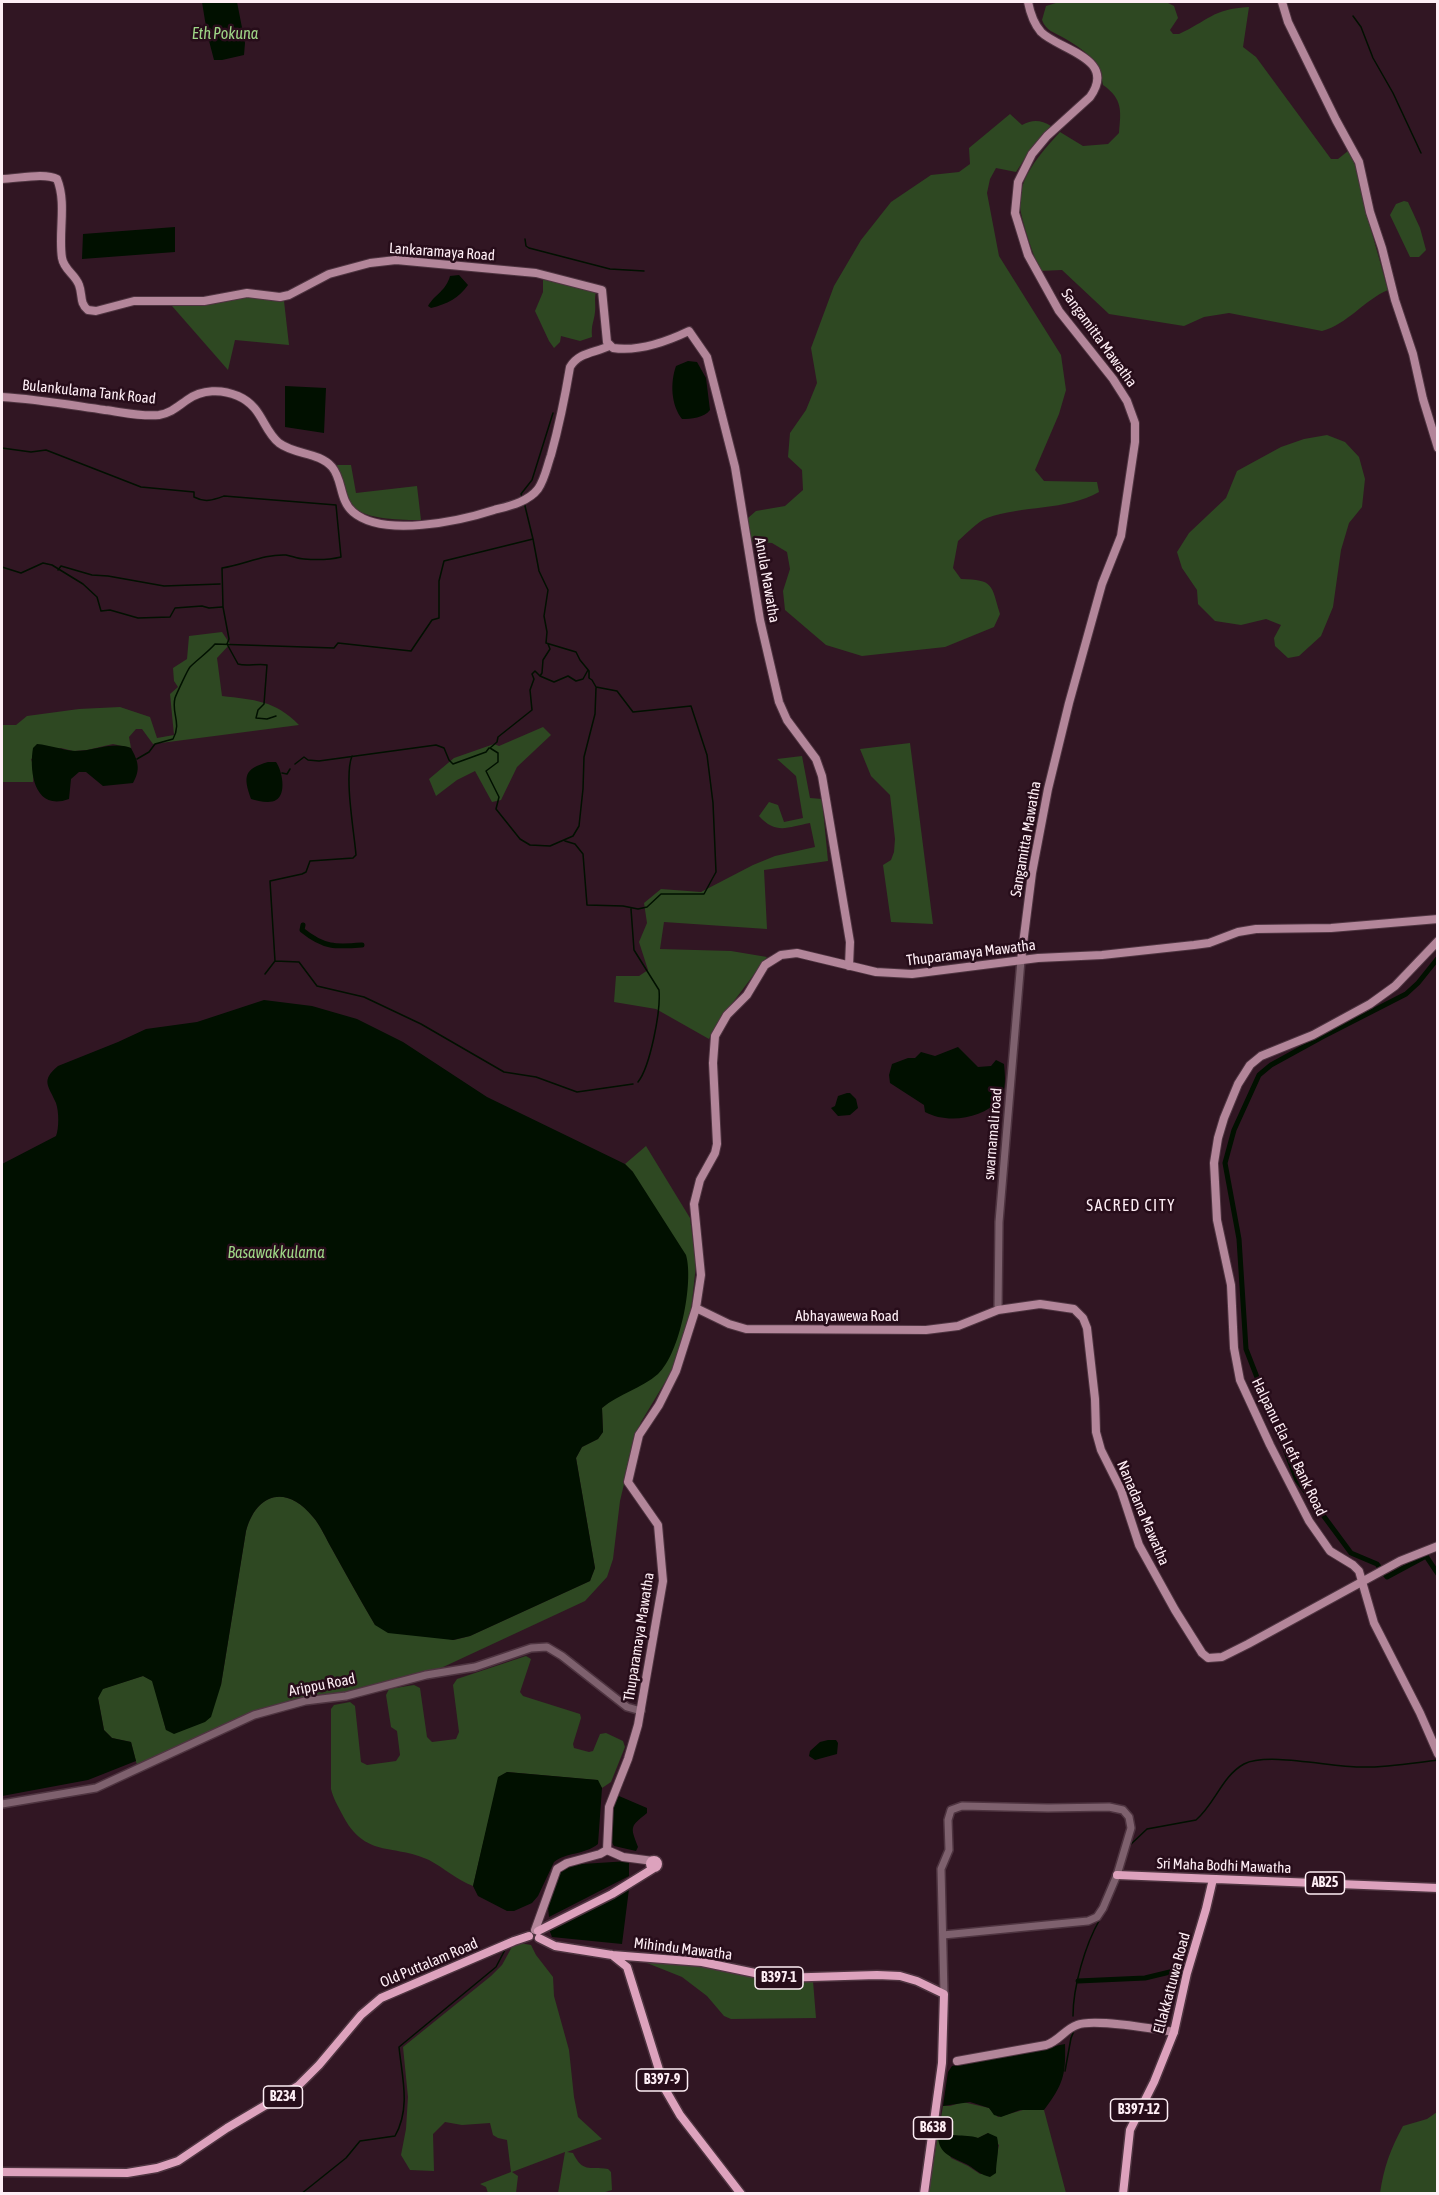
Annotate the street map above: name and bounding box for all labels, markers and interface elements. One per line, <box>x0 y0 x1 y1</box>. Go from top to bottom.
water label: Eth Pokuna <box>192 24 258 44</box>
street label: Lankaramaya Road <box>388 239 496 265</box>
street label: Sangamitta Mawatha <box>1057 285 1141 391</box>
street label: Bulankulama Tank Road <box>21 376 157 408</box>
street label: Anula Mawatha <box>751 536 783 624</box>
street label: Sangamitta Mawatha <box>1007 780 1045 898</box>
street label: Thuparamaya Mawatha <box>905 936 1037 970</box>
street label: swarnamali road <box>980 1087 1006 1181</box>
district label: SACRED CITY <box>1086 1196 1176 1216</box>
water label: Basawakkulama <box>227 1243 325 1263</box>
street label: Abhayawewa Road <box>795 1307 899 1325</box>
street label: Halpanu Ela Left Bank Road <box>1248 1375 1330 1519</box>
street label: Nanadana Mawatha <box>1113 1458 1173 1568</box>
street label: Thuparamaya Mawatha <box>620 1571 658 1703</box>
street label: Arippu Road <box>287 1670 357 1700</box>
street label: Sri Maha Bodhi Mawatha <box>1156 1855 1292 1877</box>
road number: AB25 <box>1306 1872 1344 1894</box>
street label: Ellakkattuwa Road <box>1150 1931 1194 2035</box>
street label: Old Puttalam Road <box>377 1934 481 1992</box>
street label: Mihindu Mawatha <box>633 1934 733 1964</box>
road number: B397-1 <box>755 1967 803 1989</box>
road number: B397-9 <box>636 2069 688 2091</box>
road number: B234 <box>264 2086 302 2108</box>
road number: B397-12 <box>1110 2099 1168 2121</box>
road number: B638 <box>914 2117 952 2139</box>

